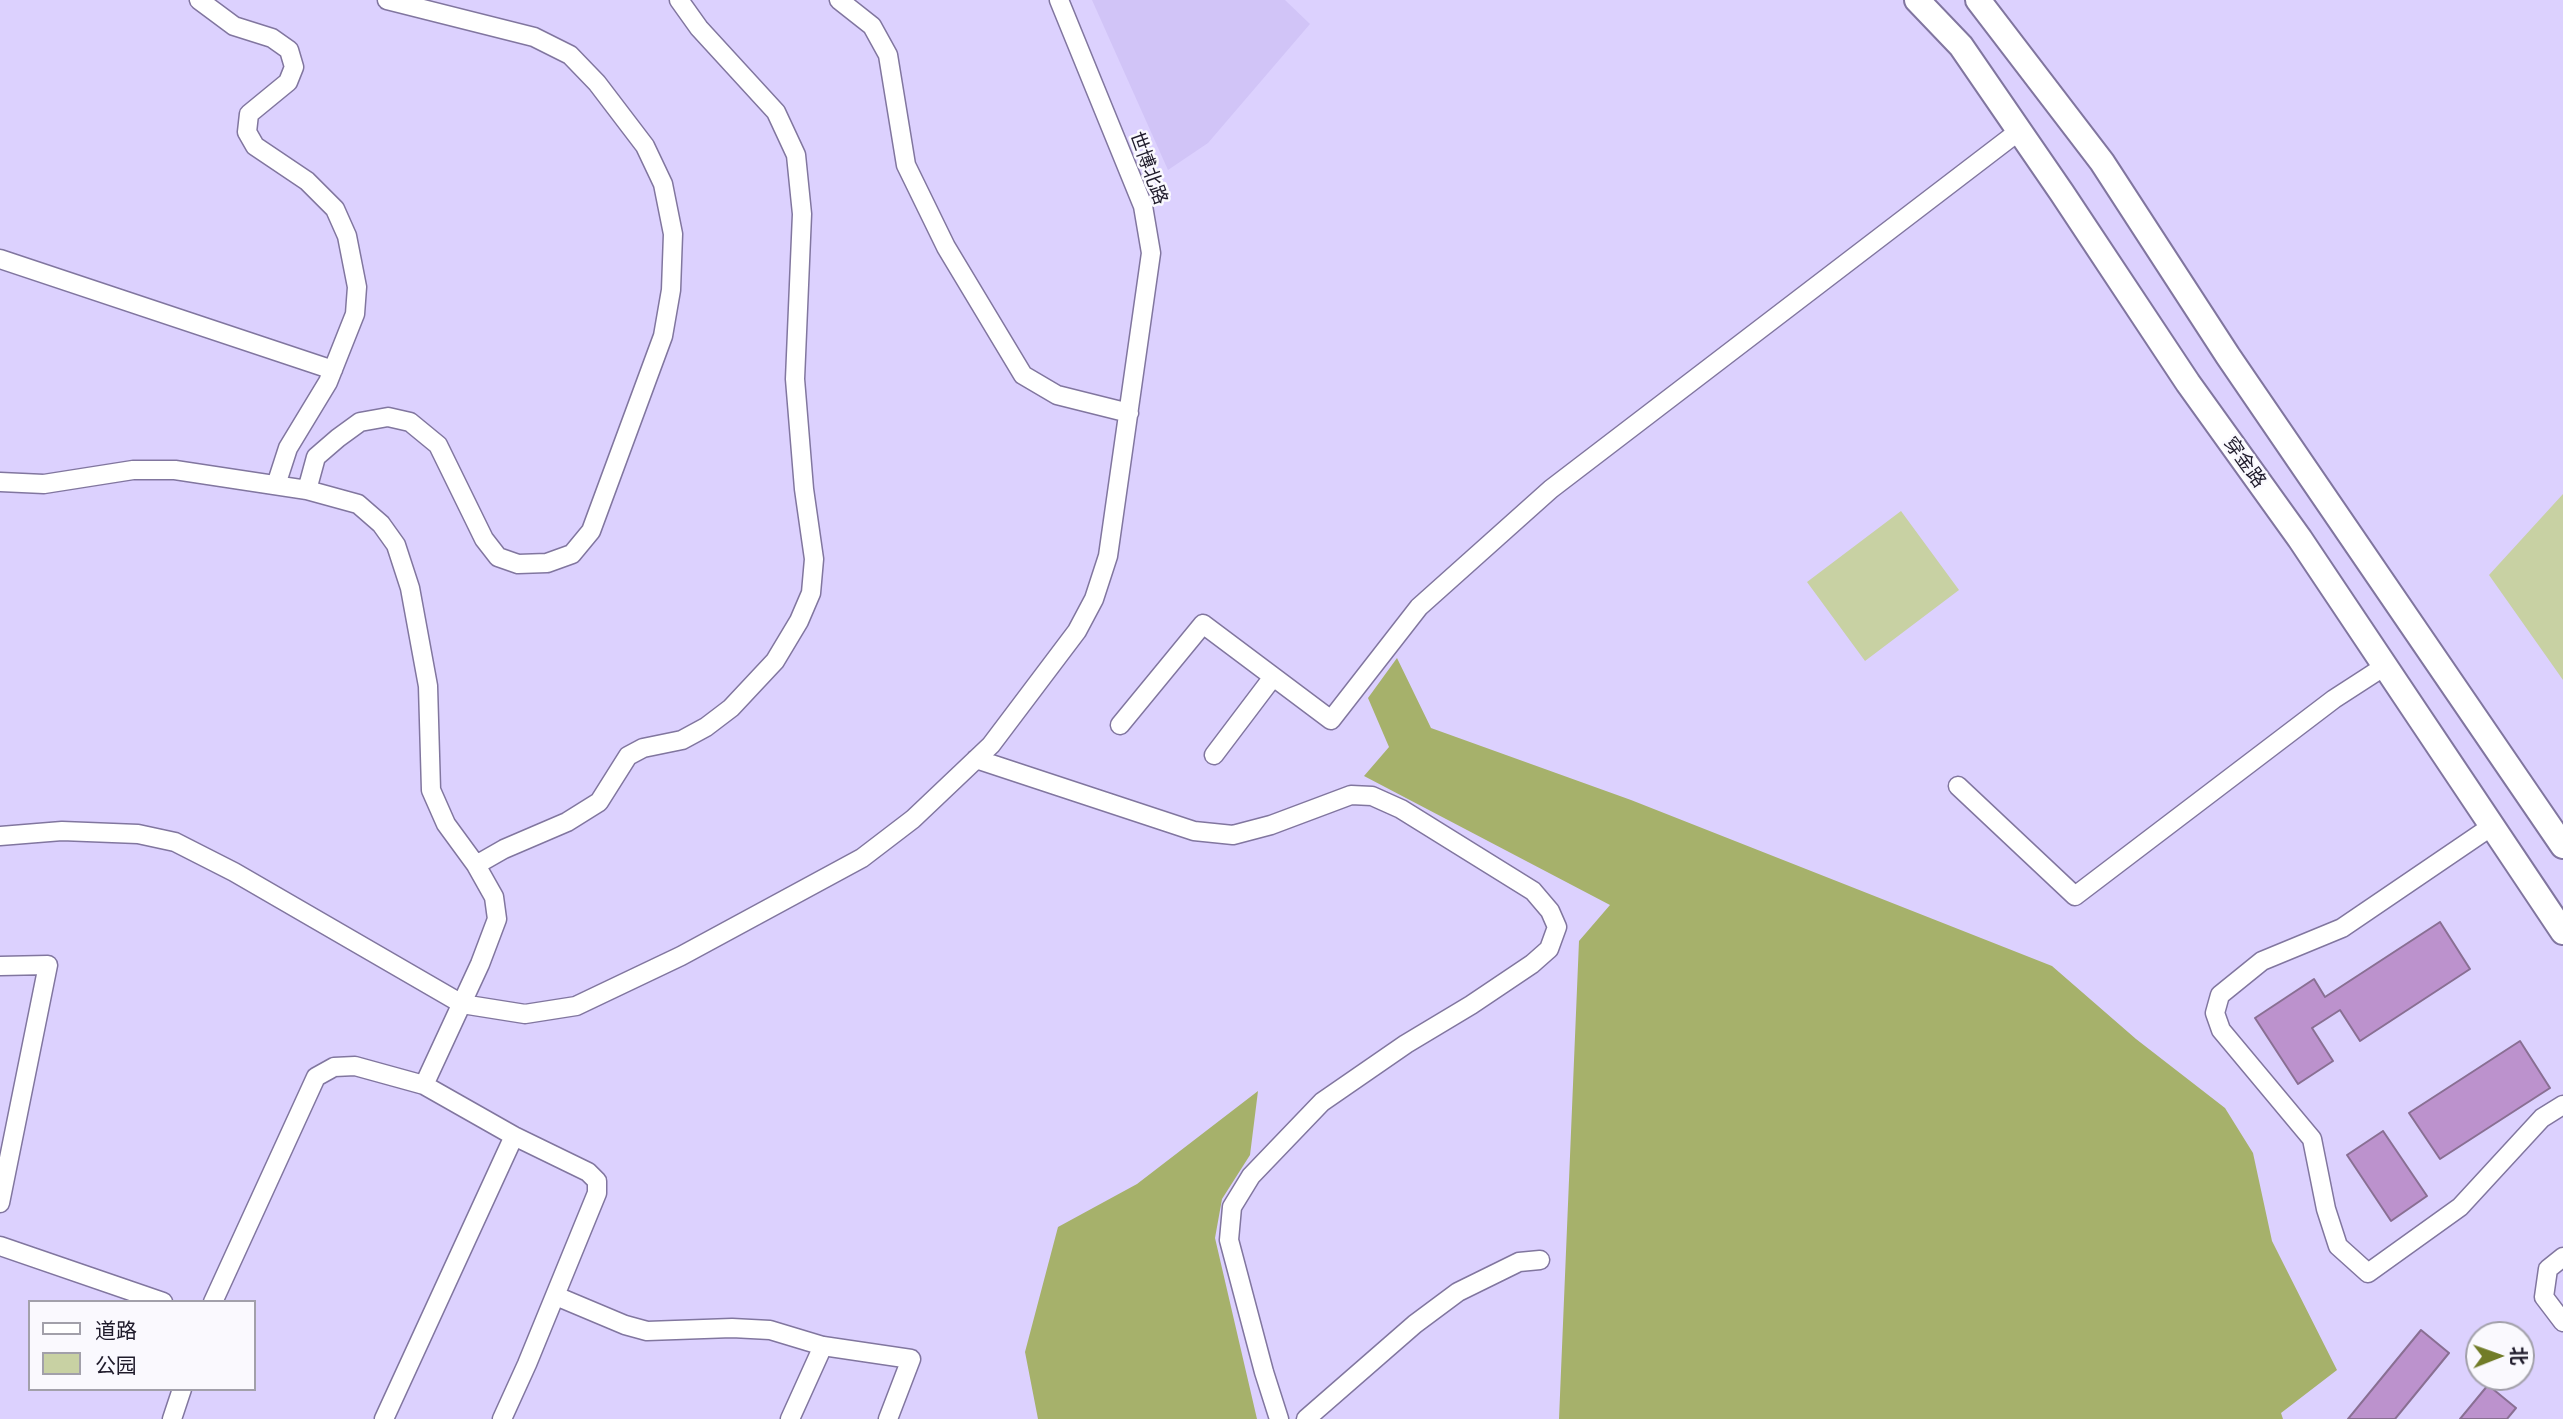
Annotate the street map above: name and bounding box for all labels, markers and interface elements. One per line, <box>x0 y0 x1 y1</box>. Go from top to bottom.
street label: 世博北路 <box>1125 128 1173 208</box>
street label: 穿金路 <box>2219 432 2271 492</box>
legend <box>28 1300 256 1391</box>
text: 道路 <box>95 1317 137 1342</box>
north arrow <box>2465 1321 2535 1391</box>
text: 北 <box>2508 1346 2531 1365</box>
text: 公园 <box>95 1352 137 1377</box>

